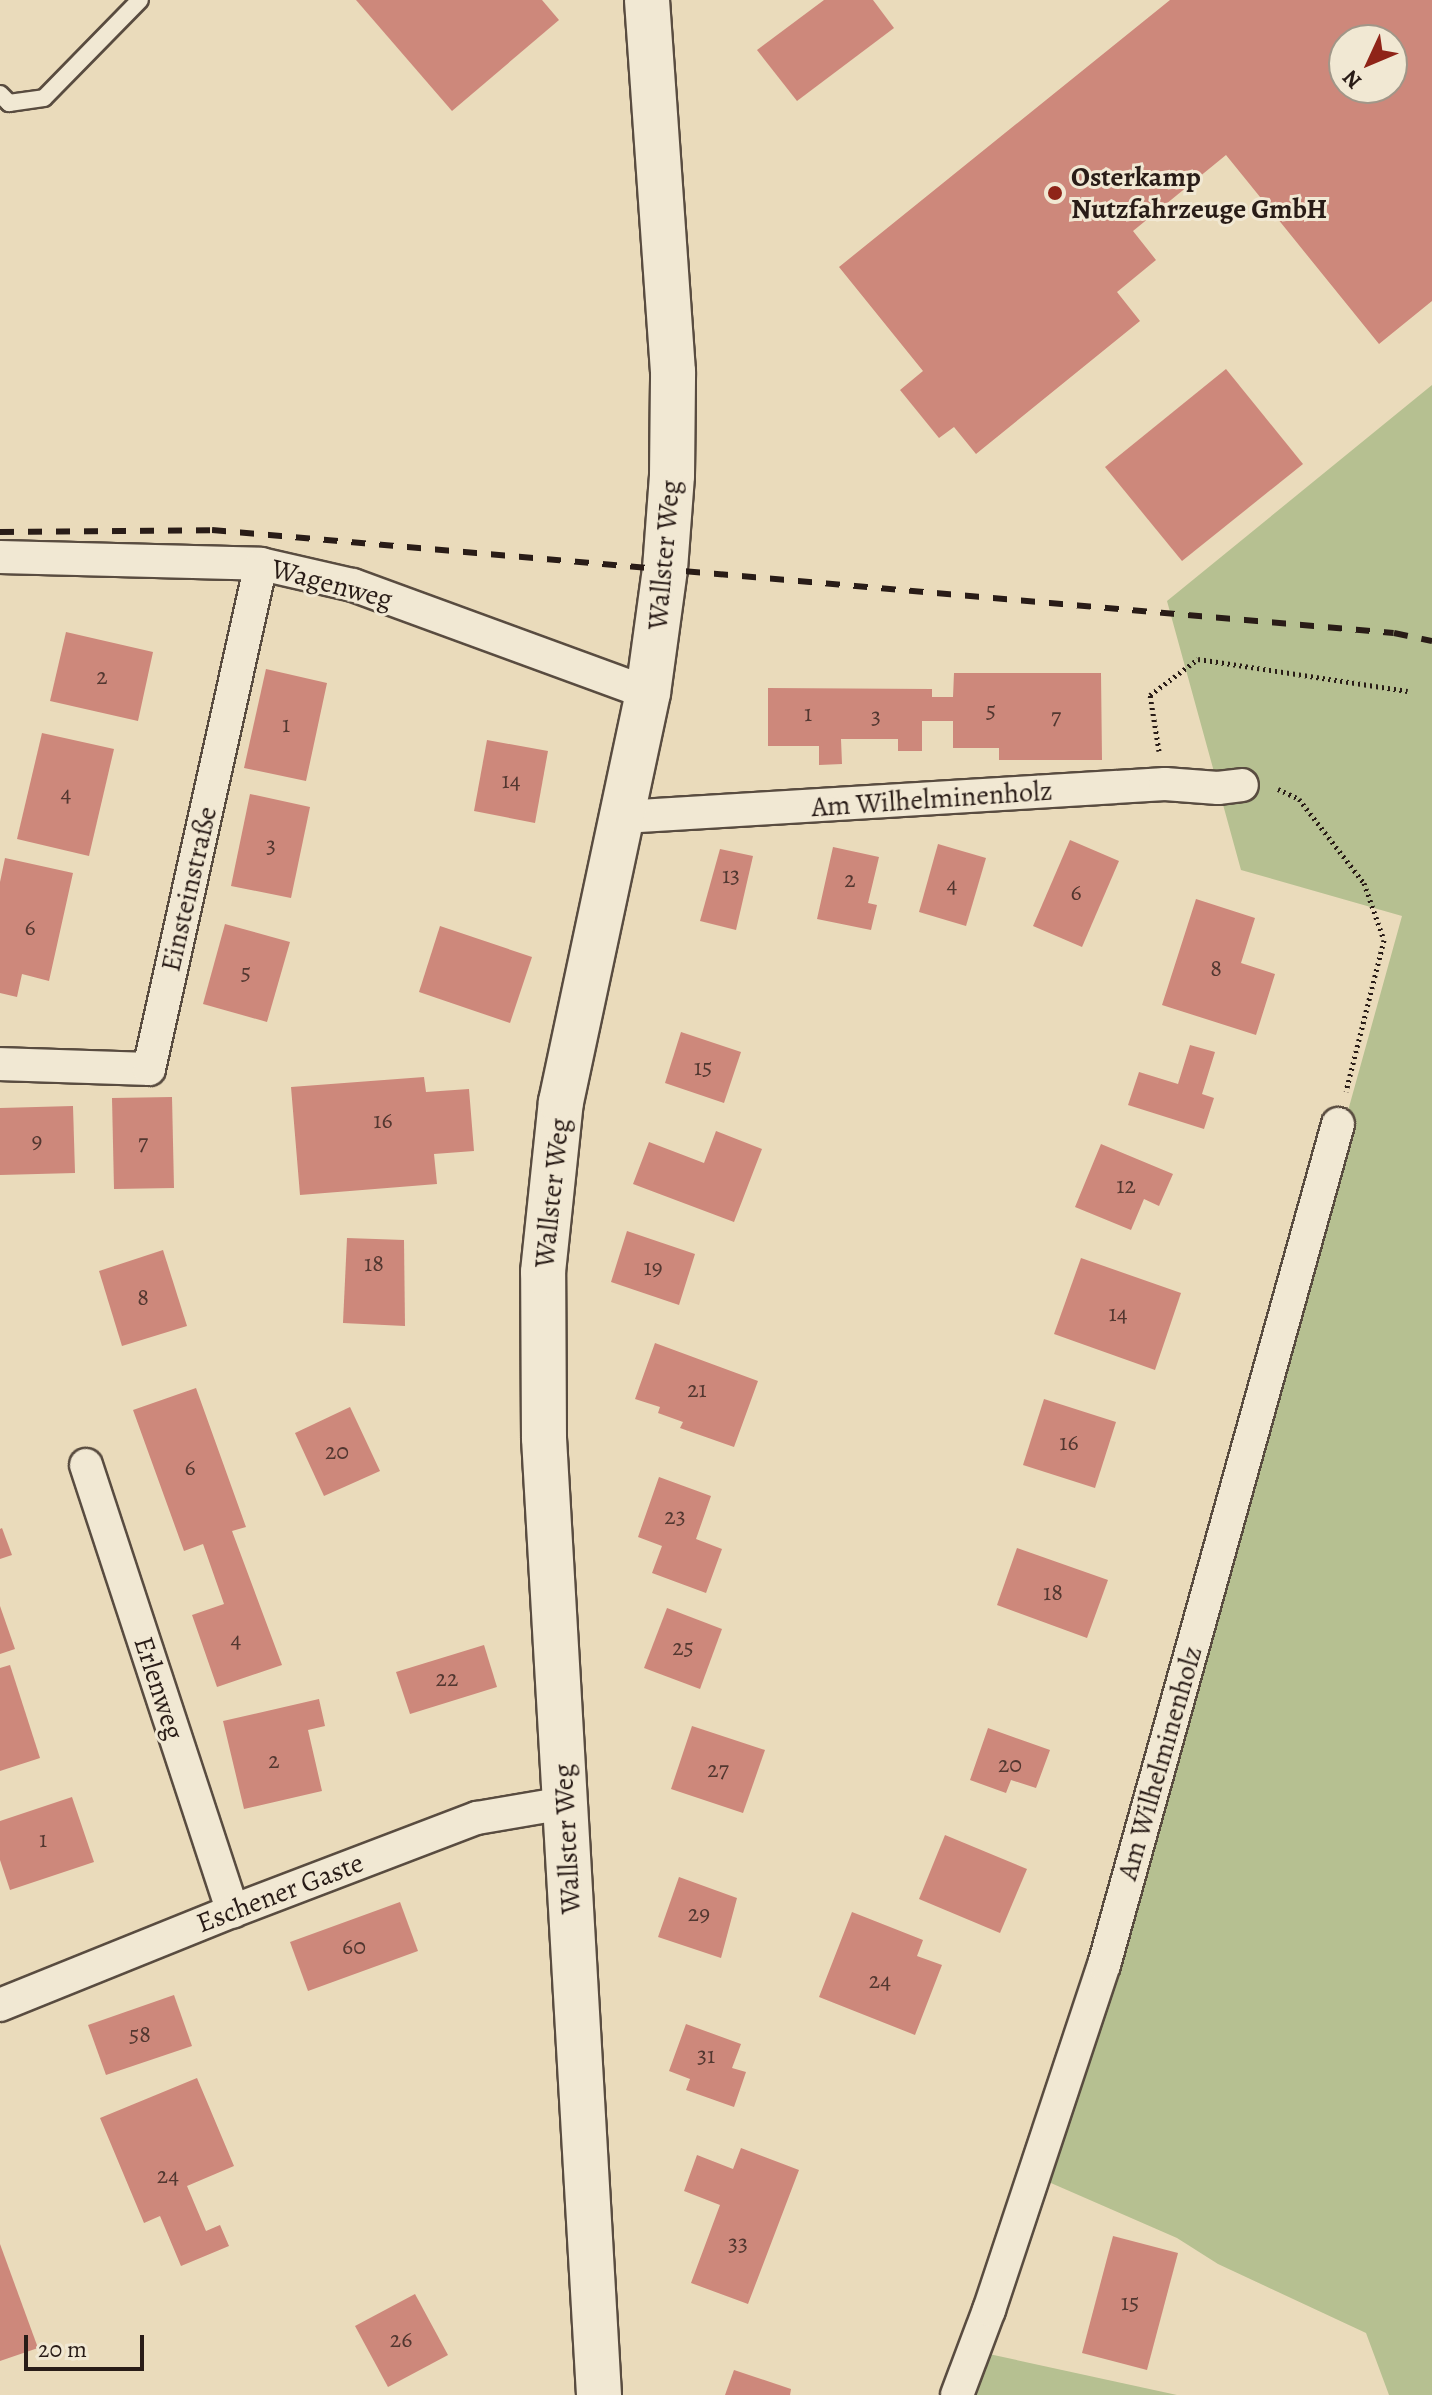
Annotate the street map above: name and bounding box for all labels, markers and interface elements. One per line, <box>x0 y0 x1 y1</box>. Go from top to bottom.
north arrow <box>1328 24 1408 104</box>
text: N <box>1336 63 1369 95</box>
place label: Osterkamp Nutzfahrzeuge GmbH <box>1071 160 1327 226</box>
marker: Osterkamp Nutzfahrzeuge GmbH <box>1046 184 1064 202</box>
street label: Wallster Weg <box>641 479 687 631</box>
street label: Wagenweg <box>268 552 396 616</box>
house number: 2 <box>96 663 108 691</box>
house number: 5 <box>986 697 996 725</box>
house number: 1 <box>804 700 812 728</box>
house number: 3 <box>871 703 881 731</box>
house number: 7 <box>1051 703 1061 731</box>
house number: 1 <box>282 711 290 739</box>
house number: 14 <box>501 767 521 795</box>
street label: Am Wilhelminenholz <box>810 774 1054 824</box>
house number: 4 <box>61 780 71 808</box>
street label: Einsteinstraße <box>154 803 224 975</box>
house number: 3 <box>266 832 276 860</box>
house number: 13 <box>722 862 740 890</box>
house number: 2 <box>844 866 856 894</box>
house number: 4 <box>947 871 957 899</box>
house number: 6 <box>1070 879 1082 907</box>
house number: 6 <box>24 914 36 942</box>
house number: 8 <box>1210 955 1222 983</box>
house number: 5 <box>241 959 251 987</box>
house number: 15 <box>694 1054 712 1082</box>
house number: 16 <box>373 1107 393 1135</box>
street label: Wallster Weg <box>527 1117 577 1269</box>
house number: 9 <box>32 1127 42 1155</box>
house number: 7 <box>138 1129 148 1157</box>
house number: 12 <box>1116 1172 1136 1200</box>
house number: 18 <box>364 1250 384 1278</box>
house number: 19 <box>643 1254 663 1282</box>
house number: 8 <box>137 1284 149 1312</box>
house number: 14 <box>1108 1300 1128 1328</box>
house number: 21 <box>687 1376 707 1404</box>
house number: 16 <box>1059 1429 1079 1457</box>
house number: 20 <box>325 1438 349 1466</box>
house number: 6 <box>184 1454 196 1482</box>
house number: 23 <box>664 1503 686 1531</box>
house number: 18 <box>1043 1579 1063 1607</box>
house number: 4 <box>231 1626 241 1654</box>
street label: Erlenweg <box>127 1632 191 1744</box>
house number: 25 <box>672 1634 694 1662</box>
street label: Am Wilhelminenholz <box>1111 1642 1209 1884</box>
house number: 22 <box>436 1665 458 1693</box>
house number: 2 <box>268 1747 280 1775</box>
house number: 20 <box>998 1751 1022 1779</box>
house number: 27 <box>707 1756 729 1784</box>
street label: Wallster Weg <box>546 1763 588 1915</box>
house number: 1 <box>39 1826 47 1854</box>
street label: Eschener Gaste <box>192 1846 368 1940</box>
house number: 29 <box>688 1900 710 1928</box>
house number: 60 <box>342 1933 366 1961</box>
house number: 24 <box>869 1967 891 1995</box>
house number: 58 <box>129 2021 151 2049</box>
house number: 31 <box>697 2042 715 2070</box>
house number: 24 <box>157 2162 179 2190</box>
house number: 33 <box>728 2230 748 2258</box>
house number: 15 <box>1121 2289 1139 2317</box>
scale bar <box>28 2319 148 2369</box>
house number: 26 <box>390 2326 412 2354</box>
text: 20 m <box>38 2333 87 2365</box>

